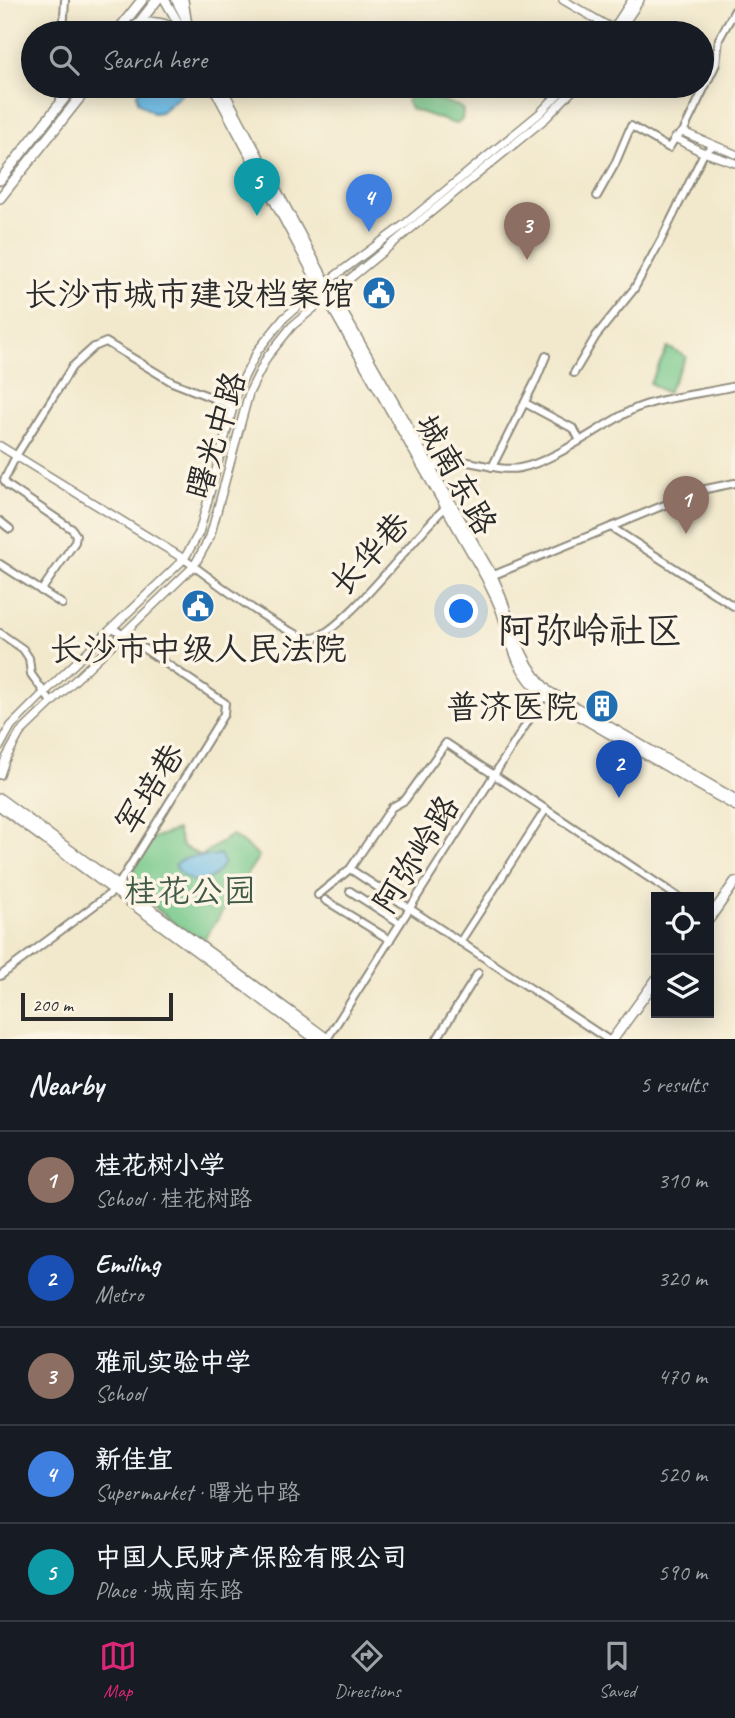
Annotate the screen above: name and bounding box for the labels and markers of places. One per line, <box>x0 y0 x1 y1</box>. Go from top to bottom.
pin: 5 <box>234 158 280 216</box>
pin: 4 <box>346 174 392 232</box>
pin: 3 <box>504 202 550 260</box>
place label: 长沙市城市建设档案馆 <box>24 273 354 315</box>
public building icon: 长沙市城市建设档案馆 <box>360 274 398 312</box>
pin: 1 <box>663 476 709 534</box>
public building icon: 长沙市中级人民法院 <box>179 587 217 625</box>
place label: 长沙市中级人民法院 <box>50 628 347 670</box>
place label: 普济医院 <box>446 686 578 728</box>
building icon: 普济医院 <box>583 687 621 725</box>
pin: 2 <box>596 740 642 798</box>

